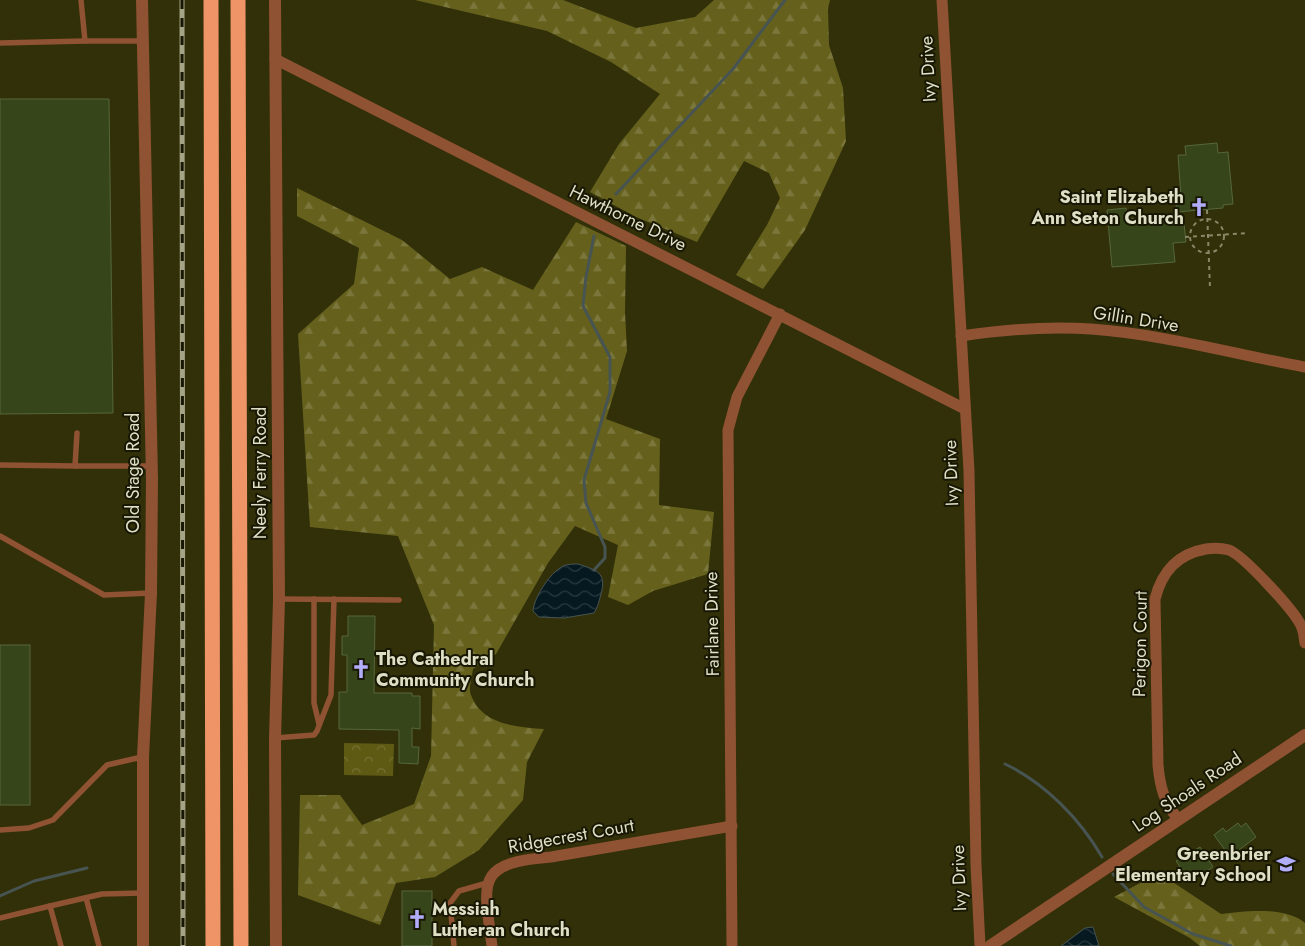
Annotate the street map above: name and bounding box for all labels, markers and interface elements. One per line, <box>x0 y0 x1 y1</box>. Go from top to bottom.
street label: Ivy Drive <box>913 35 943 103</box>
street label: Hawthorne Drive <box>565 178 691 258</box>
place label: Saint Elizabeth Ann Seton Church <box>1031 184 1184 231</box>
church icon: Saint Elizabeth Ann Seton Church <box>1188 196 1210 218</box>
street label: Gillin Drive <box>1091 299 1181 339</box>
street label: Neely Ferry Road <box>247 407 273 539</box>
street label: Old Stage Road <box>120 413 146 533</box>
street label: Ivy Drive <box>937 439 965 507</box>
street label: Fairlane Drive <box>698 571 726 677</box>
street label: Perigon Court <box>1126 590 1154 697</box>
place label: The Cathedral Community Church <box>376 646 534 693</box>
church icon: The Cathedral Community Church <box>350 658 372 680</box>
street label: Log Shoals Road <box>1127 746 1247 838</box>
street label: Ridgecrest Court <box>506 812 637 860</box>
place label: Greenbrier Elementary School <box>1115 841 1272 888</box>
street label: Ivy Drive <box>945 844 973 912</box>
school or university icon: Greenbrier Elementary School <box>1275 853 1297 875</box>
place label: Messiah Lutheran Church <box>432 896 570 943</box>
church icon: Messiah Lutheran Church <box>406 908 428 930</box>

